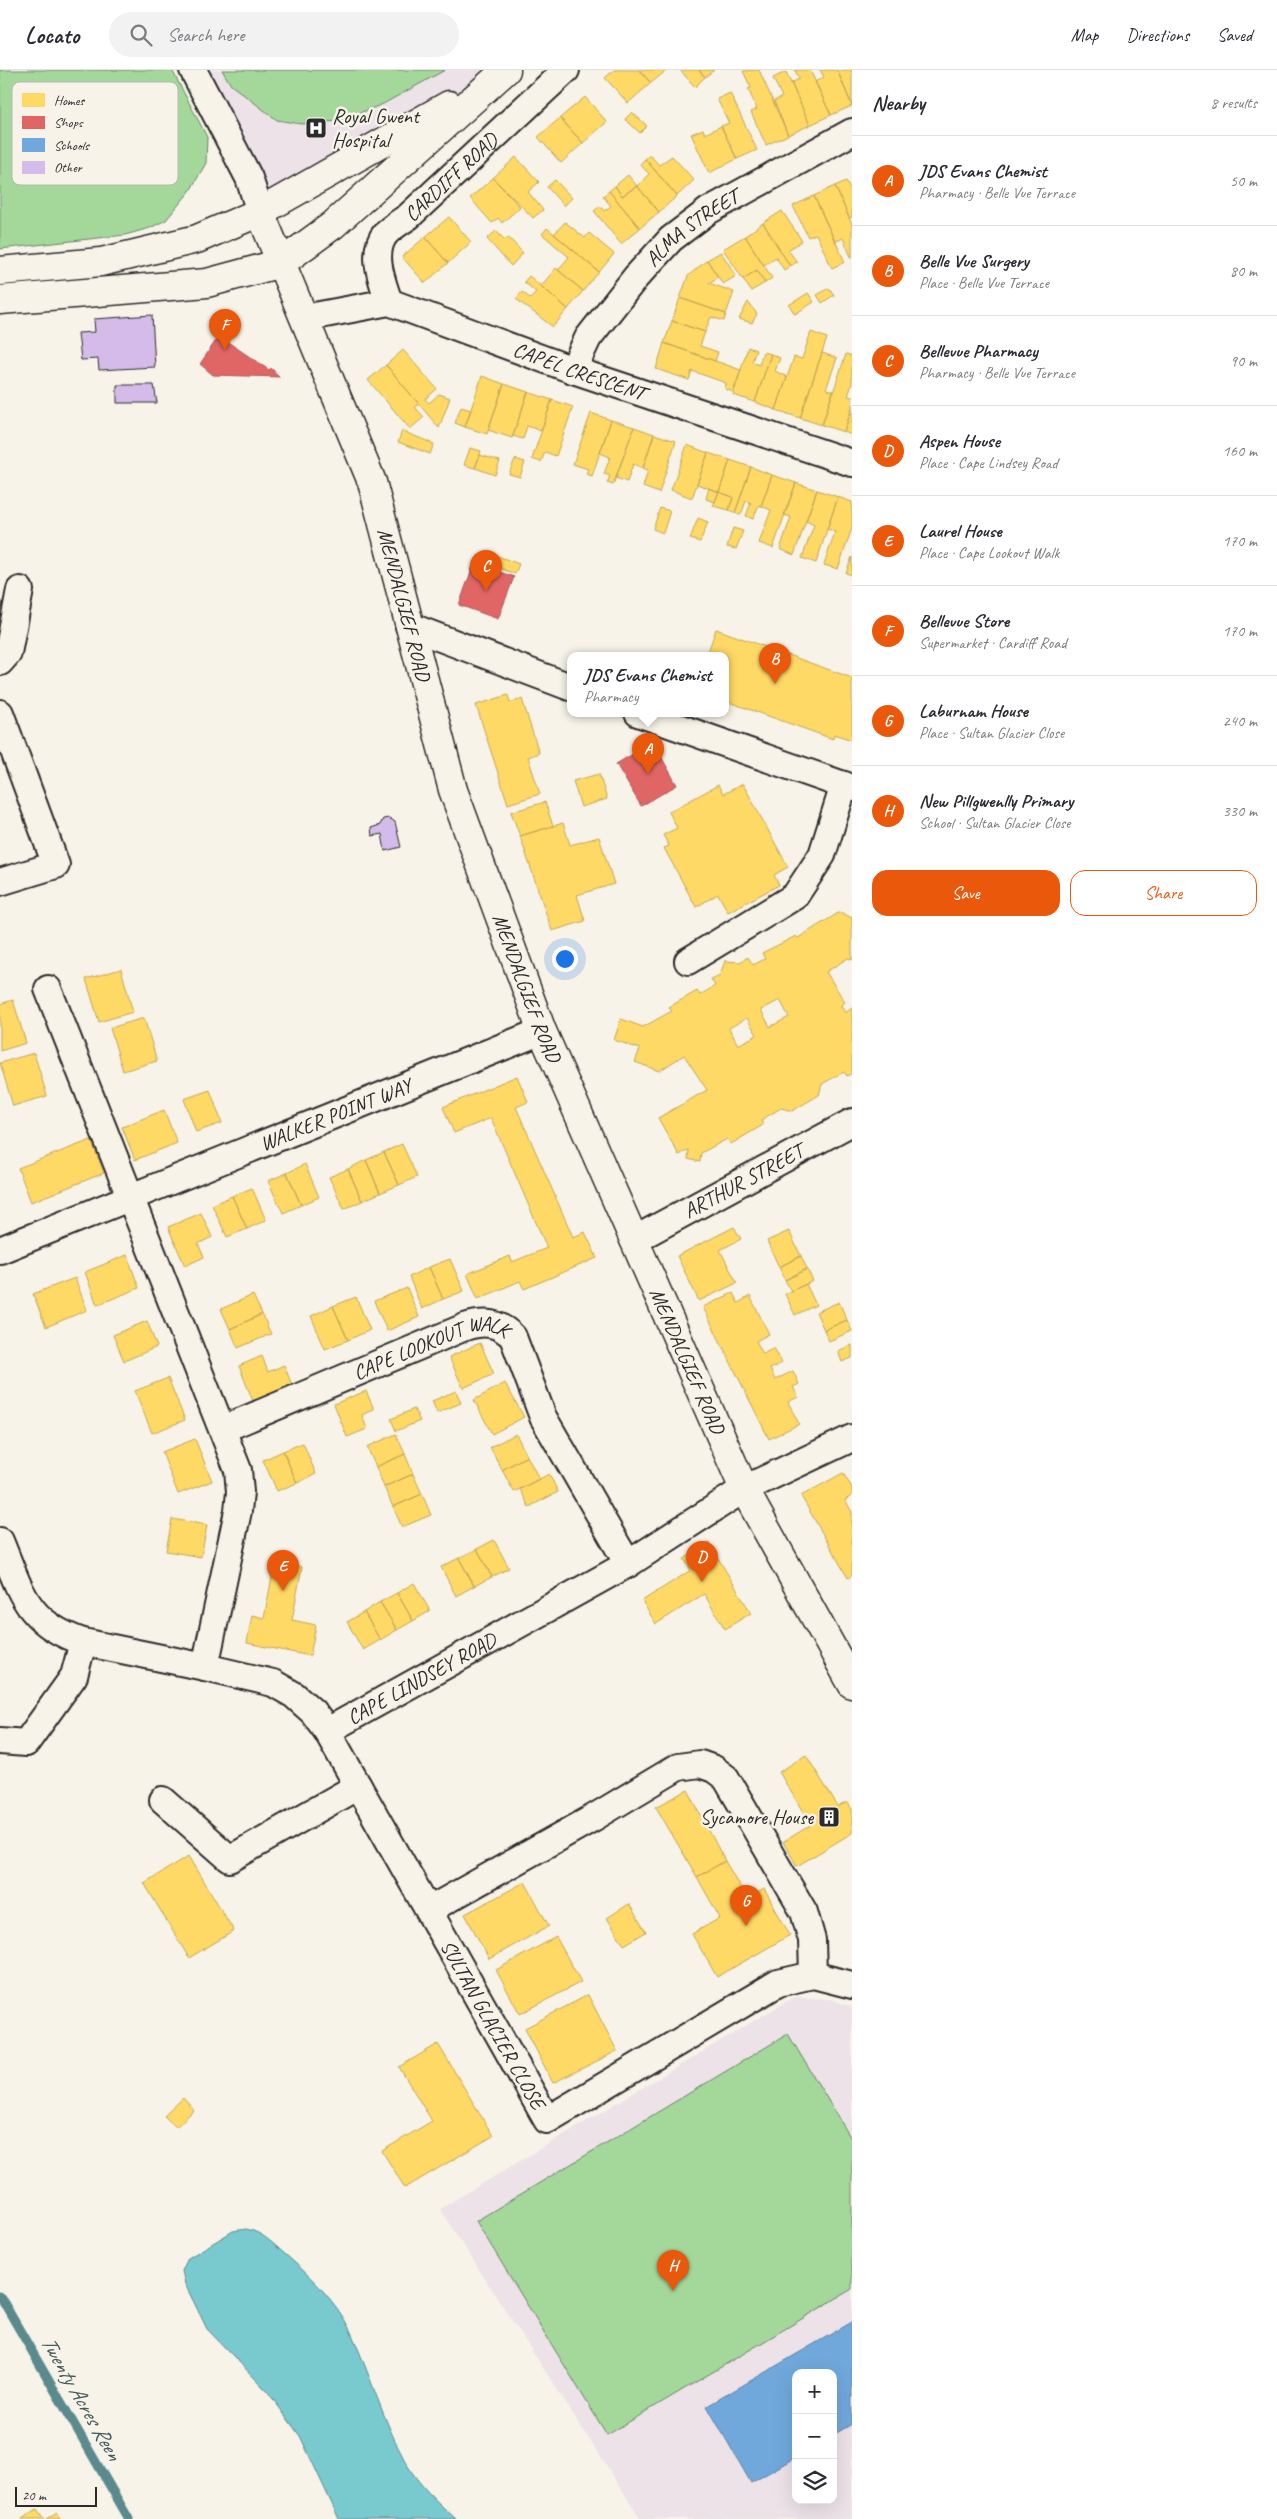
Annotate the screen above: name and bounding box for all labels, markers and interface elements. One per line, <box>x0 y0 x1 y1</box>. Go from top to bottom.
search box <box>109 12 459 57</box>
text: Locato <box>25 20 79 50</box>
icon: search <box>127 21 155 49</box>
text: Search here <box>167 23 245 47</box>
text: Map <box>1071 24 1098 46</box>
text: Directions <box>1126 24 1189 46</box>
text: Saved <box>1217 24 1252 46</box>
legend <box>12 82 178 185</box>
text: Nearby <box>872 90 925 116</box>
text: Homes <box>54 92 85 109</box>
text: 8 results <box>1210 93 1257 113</box>
place label: Royal Gwent Hospital <box>332 103 421 153</box>
text: Shops <box>54 114 84 131</box>
hospital icon: Royal Gwent Hospital <box>304 116 328 140</box>
street label: CARDIFF ROAD <box>399 126 504 227</box>
text: Schools <box>54 137 90 154</box>
text: Other <box>54 159 83 176</box>
text: JDS Evans Chemist <box>919 159 1047 183</box>
text: A <box>884 171 892 191</box>
text: 50 m <box>1230 171 1257 191</box>
street label: ALMA STREET <box>639 181 748 272</box>
text: Pharmacy · Belle Vue Terrace <box>919 183 1075 203</box>
text: Belle Vue Surgery <box>919 249 1029 273</box>
text: B <box>884 261 892 281</box>
text: 80 m <box>1230 261 1257 281</box>
text: Place · Belle Vue Terrace <box>919 273 1049 293</box>
pin: F <box>209 309 241 350</box>
street label: CAPEL CRESCENT <box>510 336 654 408</box>
text: Bellevue Pharmacy <box>919 339 1038 363</box>
text: C <box>884 351 892 371</box>
text: 90 m <box>1230 351 1257 371</box>
text: Pharmacy · Belle Vue Terrace <box>919 363 1075 383</box>
text: Aspen House <box>919 429 1000 453</box>
text: D <box>883 441 893 461</box>
text: 160 m <box>1223 441 1257 461</box>
text: Place · Cape Lindsey Road <box>919 453 1058 473</box>
text: Laurel House <box>919 519 1002 543</box>
street label: MENDALGIEF ROAD <box>372 525 437 686</box>
text: E <box>884 531 892 551</box>
text: 170 m <box>1223 531 1257 551</box>
text: Place · Cape Lookout Walk <box>919 543 1059 563</box>
pin: C <box>470 550 502 591</box>
text: Bellevue Store <box>919 609 1009 633</box>
text: F <box>884 621 892 641</box>
text: 170 m <box>1223 621 1257 641</box>
text: Supermarket · Cardiff Road <box>919 633 1067 653</box>
pin: B <box>759 643 791 684</box>
popup <box>567 652 729 717</box>
text: JDS Evans Chemist <box>584 663 712 687</box>
text: Pharmacy <box>584 687 638 707</box>
text: Laburnam House <box>919 699 1028 723</box>
text: G <box>884 711 892 731</box>
text: 240 m <box>1223 711 1257 731</box>
text: Place · Sultan Glacier Close <box>919 723 1064 743</box>
pin: A <box>632 733 664 774</box>
text: New Pillgwenlly Primary <box>919 789 1073 813</box>
text: H <box>883 801 893 821</box>
text: 330 m <box>1223 801 1257 821</box>
text: School · Sultan Glacier Close <box>919 813 1070 833</box>
button: Save <box>872 870 1060 916</box>
button: Share <box>1070 870 1257 916</box>
street label: MENDALGIEF ROAD <box>487 910 568 1068</box>
your location <box>552 946 578 972</box>
street label: WALKER POINT WAY <box>256 1071 418 1157</box>
street label: ARTHUR STREET <box>679 1136 812 1224</box>
street label: MENDALGIEF ROAD <box>644 1284 732 1439</box>
street label: CAPE LOOKOUT WALK <box>349 1310 518 1386</box>
pin: D <box>686 1541 718 1582</box>
pin: E <box>267 1550 299 1591</box>
street label: CAPE LINDSEY ROAD <box>342 1626 502 1730</box>
place label: Sycamore House <box>700 1804 814 1830</box>
building icon: Sycamore House <box>817 1805 841 1829</box>
pin: G <box>730 1885 762 1926</box>
street label: SULTAN GLACIER CLOSE <box>435 1935 553 2116</box>
pin: H <box>657 2250 689 2291</box>
water label: Twenty Acres Reen <box>34 2331 129 2467</box>
map controls <box>792 2369 837 2504</box>
button: + <box>792 2369 837 2414</box>
button: − <box>792 2414 837 2459</box>
button: layers <box>792 2459 837 2504</box>
scale bar <box>15 2484 98 2507</box>
text: 20 m <box>22 2487 46 2504</box>

